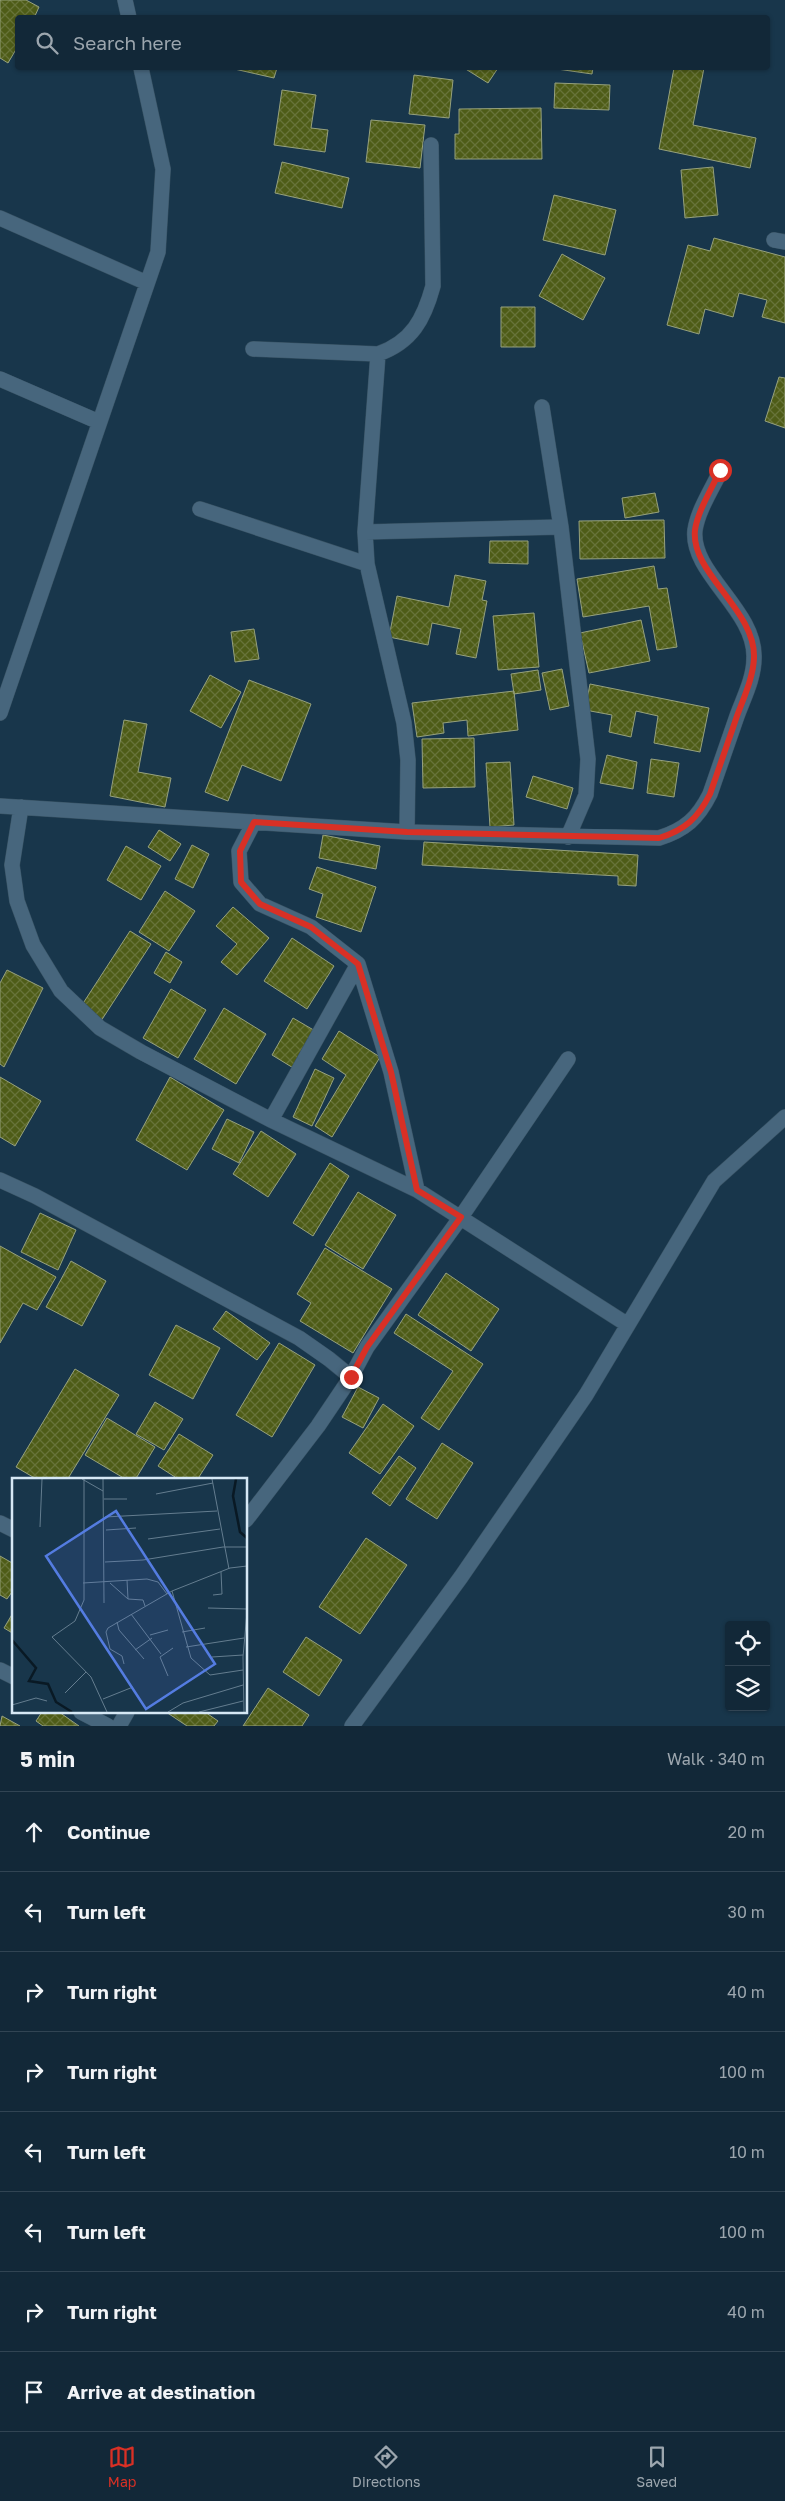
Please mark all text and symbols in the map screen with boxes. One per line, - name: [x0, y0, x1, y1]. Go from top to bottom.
- search box: [15, 15, 770, 70]
- icon: search: [33, 29, 61, 57]
- text: Search here: [73, 31, 182, 54]
- route start: [709, 459, 732, 482]
- route end: [340, 1366, 363, 1389]
- inset map: [12, 1478, 248, 1714]
- map controls: [725, 1621, 770, 1711]
- button: locate: [725, 1621, 770, 1666]
- button: layers: [725, 1666, 770, 1711]
- text: 5 min: [20, 1746, 75, 1772]
- text: Walk · 340 m: [667, 1749, 765, 1769]
- icon: ahead: [20, 1818, 48, 1846]
- text: Continue: [67, 1820, 150, 1843]
- text: 20 m: [728, 1822, 765, 1842]
- icon: left: [20, 1898, 48, 1926]
- text: Turn left: [67, 1900, 146, 1923]
- text: 30 m: [728, 1902, 765, 1922]
- icon: right: [20, 1978, 48, 2006]
- text: Turn right: [67, 1980, 157, 2003]
- text: 40 m: [727, 1982, 765, 2002]
- icon: right: [20, 2058, 48, 2086]
- text: Turn right: [67, 2060, 157, 2083]
- text: 100 m: [719, 2062, 765, 2082]
- icon: left: [20, 2138, 48, 2166]
- text: Turn left: [67, 2140, 146, 2163]
- text: 10 m: [729, 2142, 765, 2162]
- icon: left: [20, 2218, 48, 2246]
- text: Turn left: [67, 2220, 146, 2243]
- text: 100 m: [719, 2222, 765, 2242]
- icon: right: [20, 2298, 48, 2326]
- text: Turn right: [67, 2300, 157, 2323]
- text: 40 m: [727, 2302, 765, 2322]
- icon: arrive: [20, 2378, 48, 2406]
- text: Arrive at destination: [67, 2380, 255, 2403]
- tab: Map: [108, 2443, 136, 2490]
- tab: Directions: [352, 2443, 421, 2490]
- tab: Saved: [636, 2443, 677, 2490]

